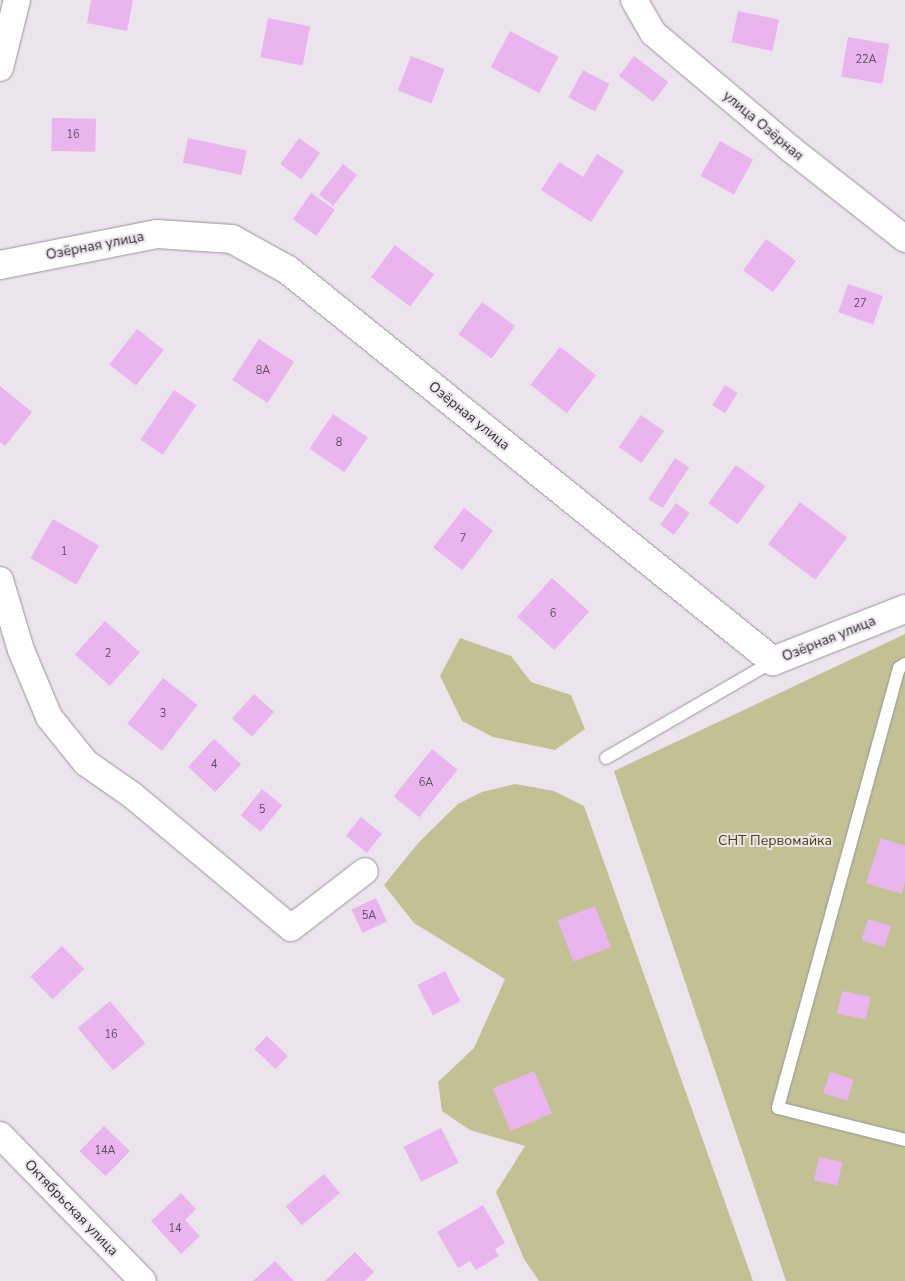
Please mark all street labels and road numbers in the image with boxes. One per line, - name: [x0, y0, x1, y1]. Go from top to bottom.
- street label: улица Озёрная: [719, 88, 807, 164]
- street label: Озёрная улица: [45, 228, 145, 264]
- street label: Озёрная улица: [425, 378, 513, 454]
- street label: Озёрная улица: [780, 613, 878, 665]
- street label: Октябрьская улица: [21, 1156, 121, 1260]

